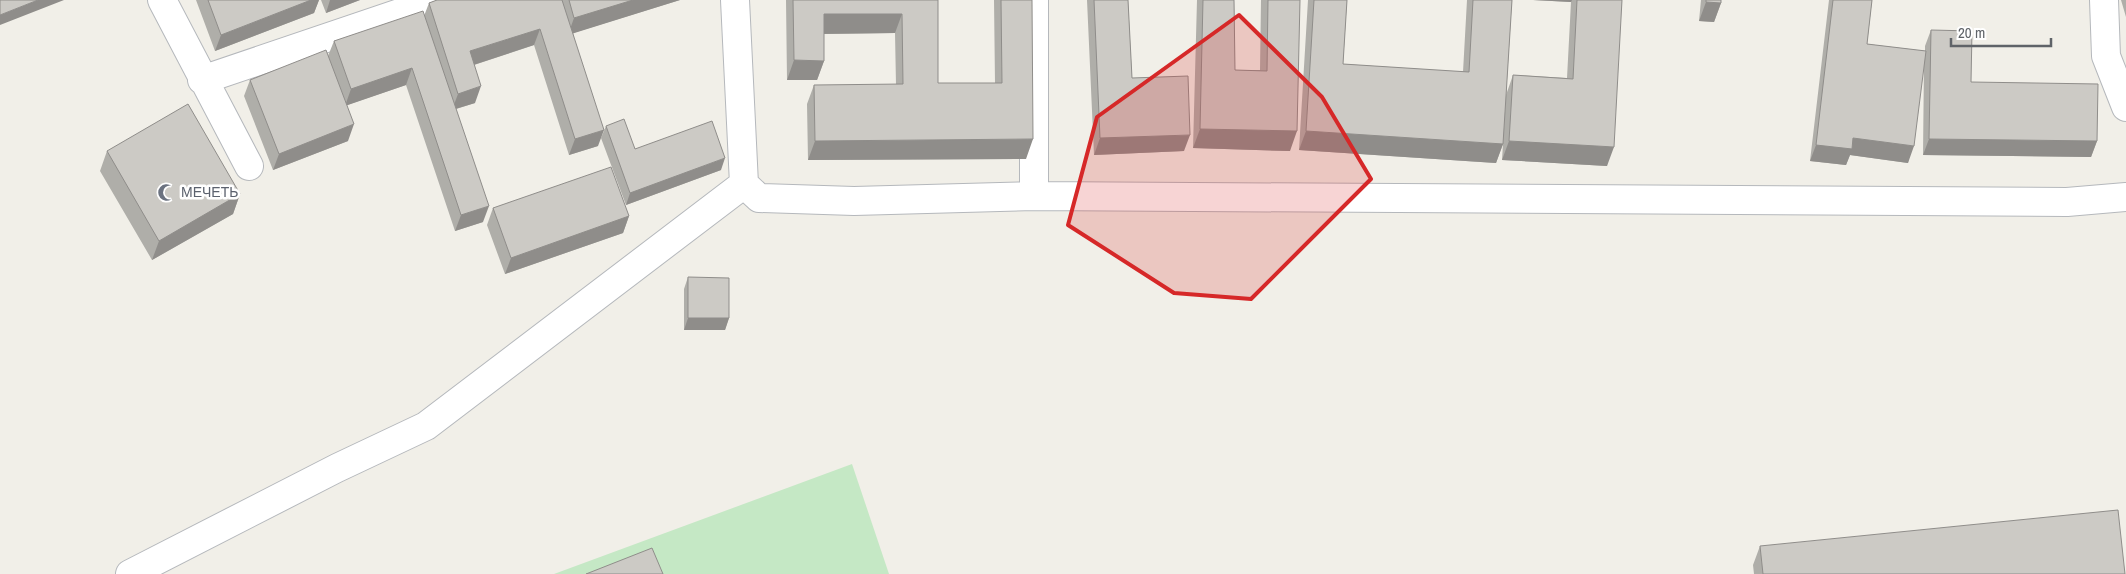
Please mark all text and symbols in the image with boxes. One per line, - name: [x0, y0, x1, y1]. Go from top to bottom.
- scale bar: [1951, 15, 2051, 47]
- text: 20 m: [1958, 22, 1985, 43]
- mosque icon: МЕЧЕТЬ: [157, 182, 177, 202]
- place label: МЕЧЕТЬ: [181, 183, 238, 201]

